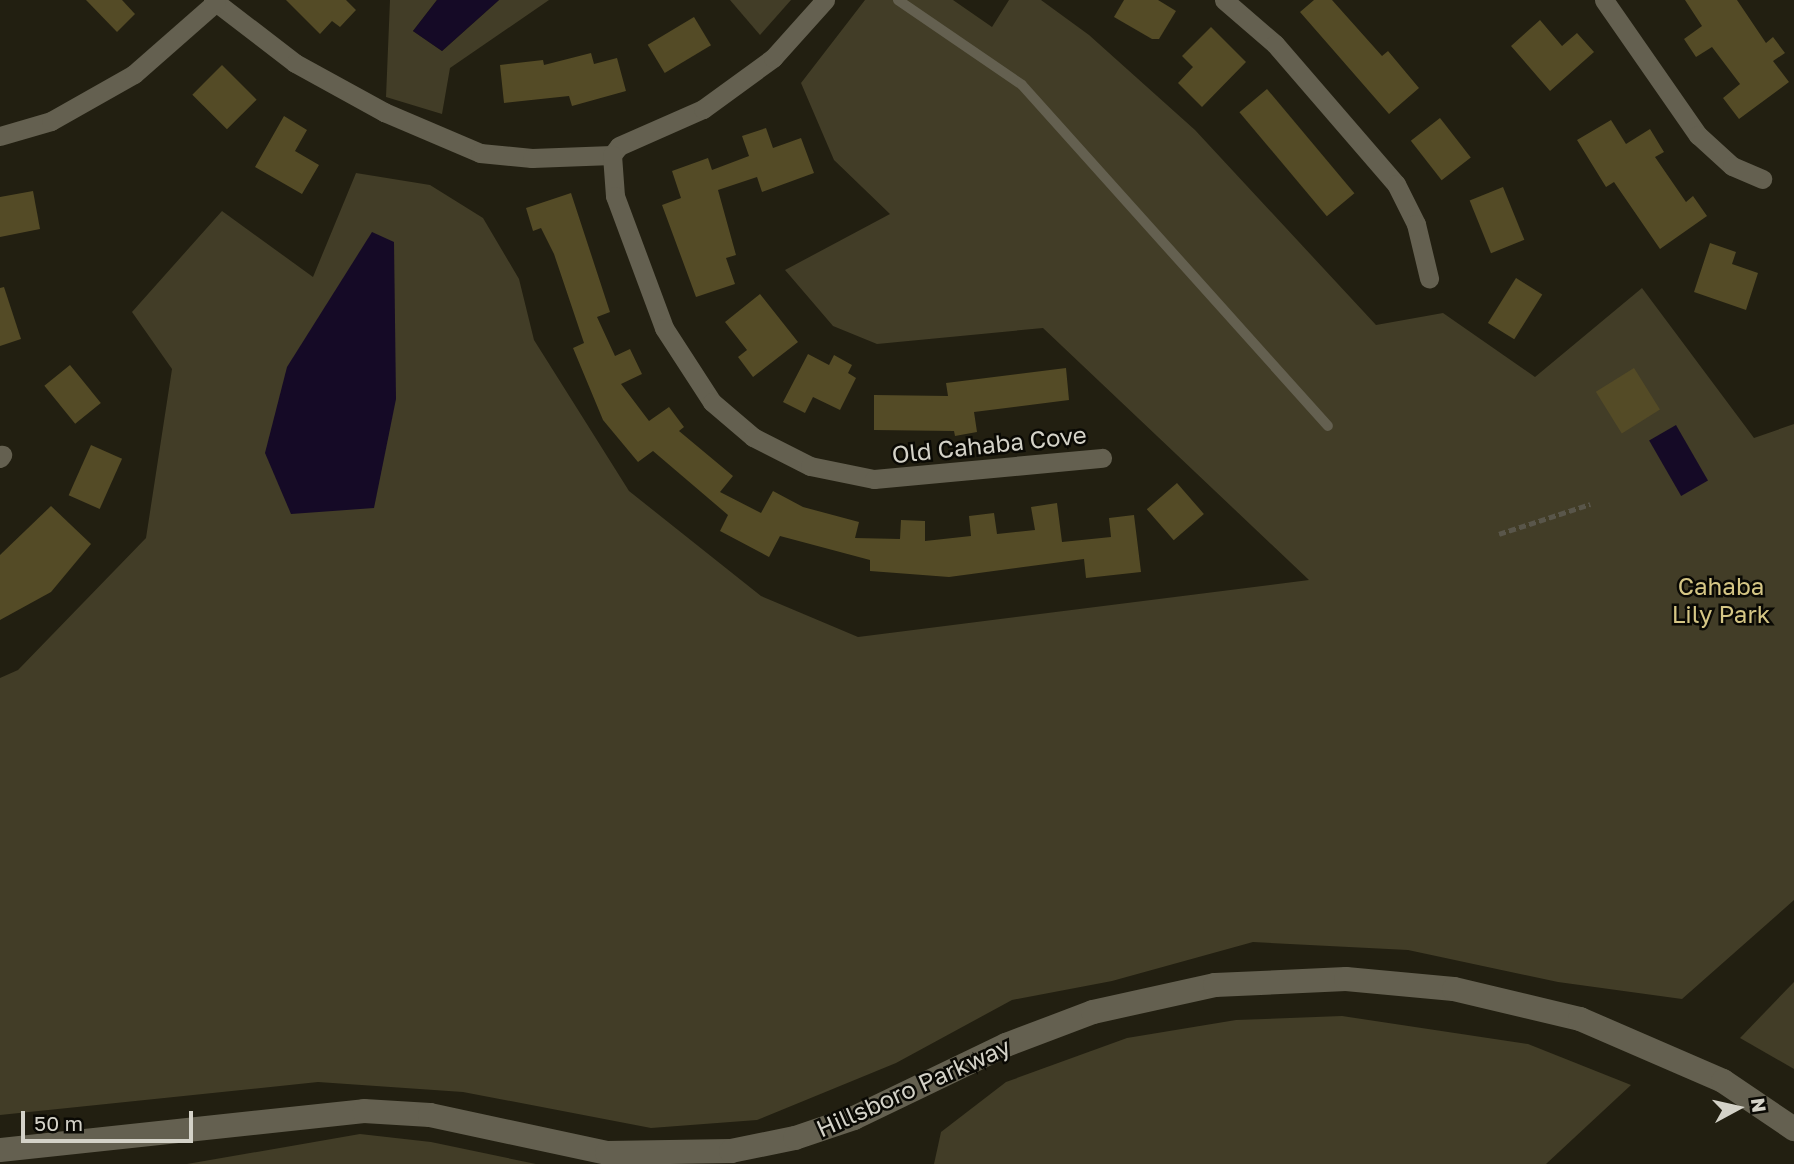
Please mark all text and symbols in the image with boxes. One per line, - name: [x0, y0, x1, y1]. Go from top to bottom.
- street label: Old Cahaba Cove: [890, 419, 1088, 469]
- park label: Cahaba Lily Park: [1672, 572, 1770, 628]
- street label: Hillsboro Parkway: [812, 1031, 1014, 1143]
- north arrow: [1703, 1073, 1773, 1143]
- text: N: [1747, 1096, 1772, 1114]
- scale bar: [24, 1098, 196, 1142]
- text: 50 m: [34, 1110, 83, 1136]

